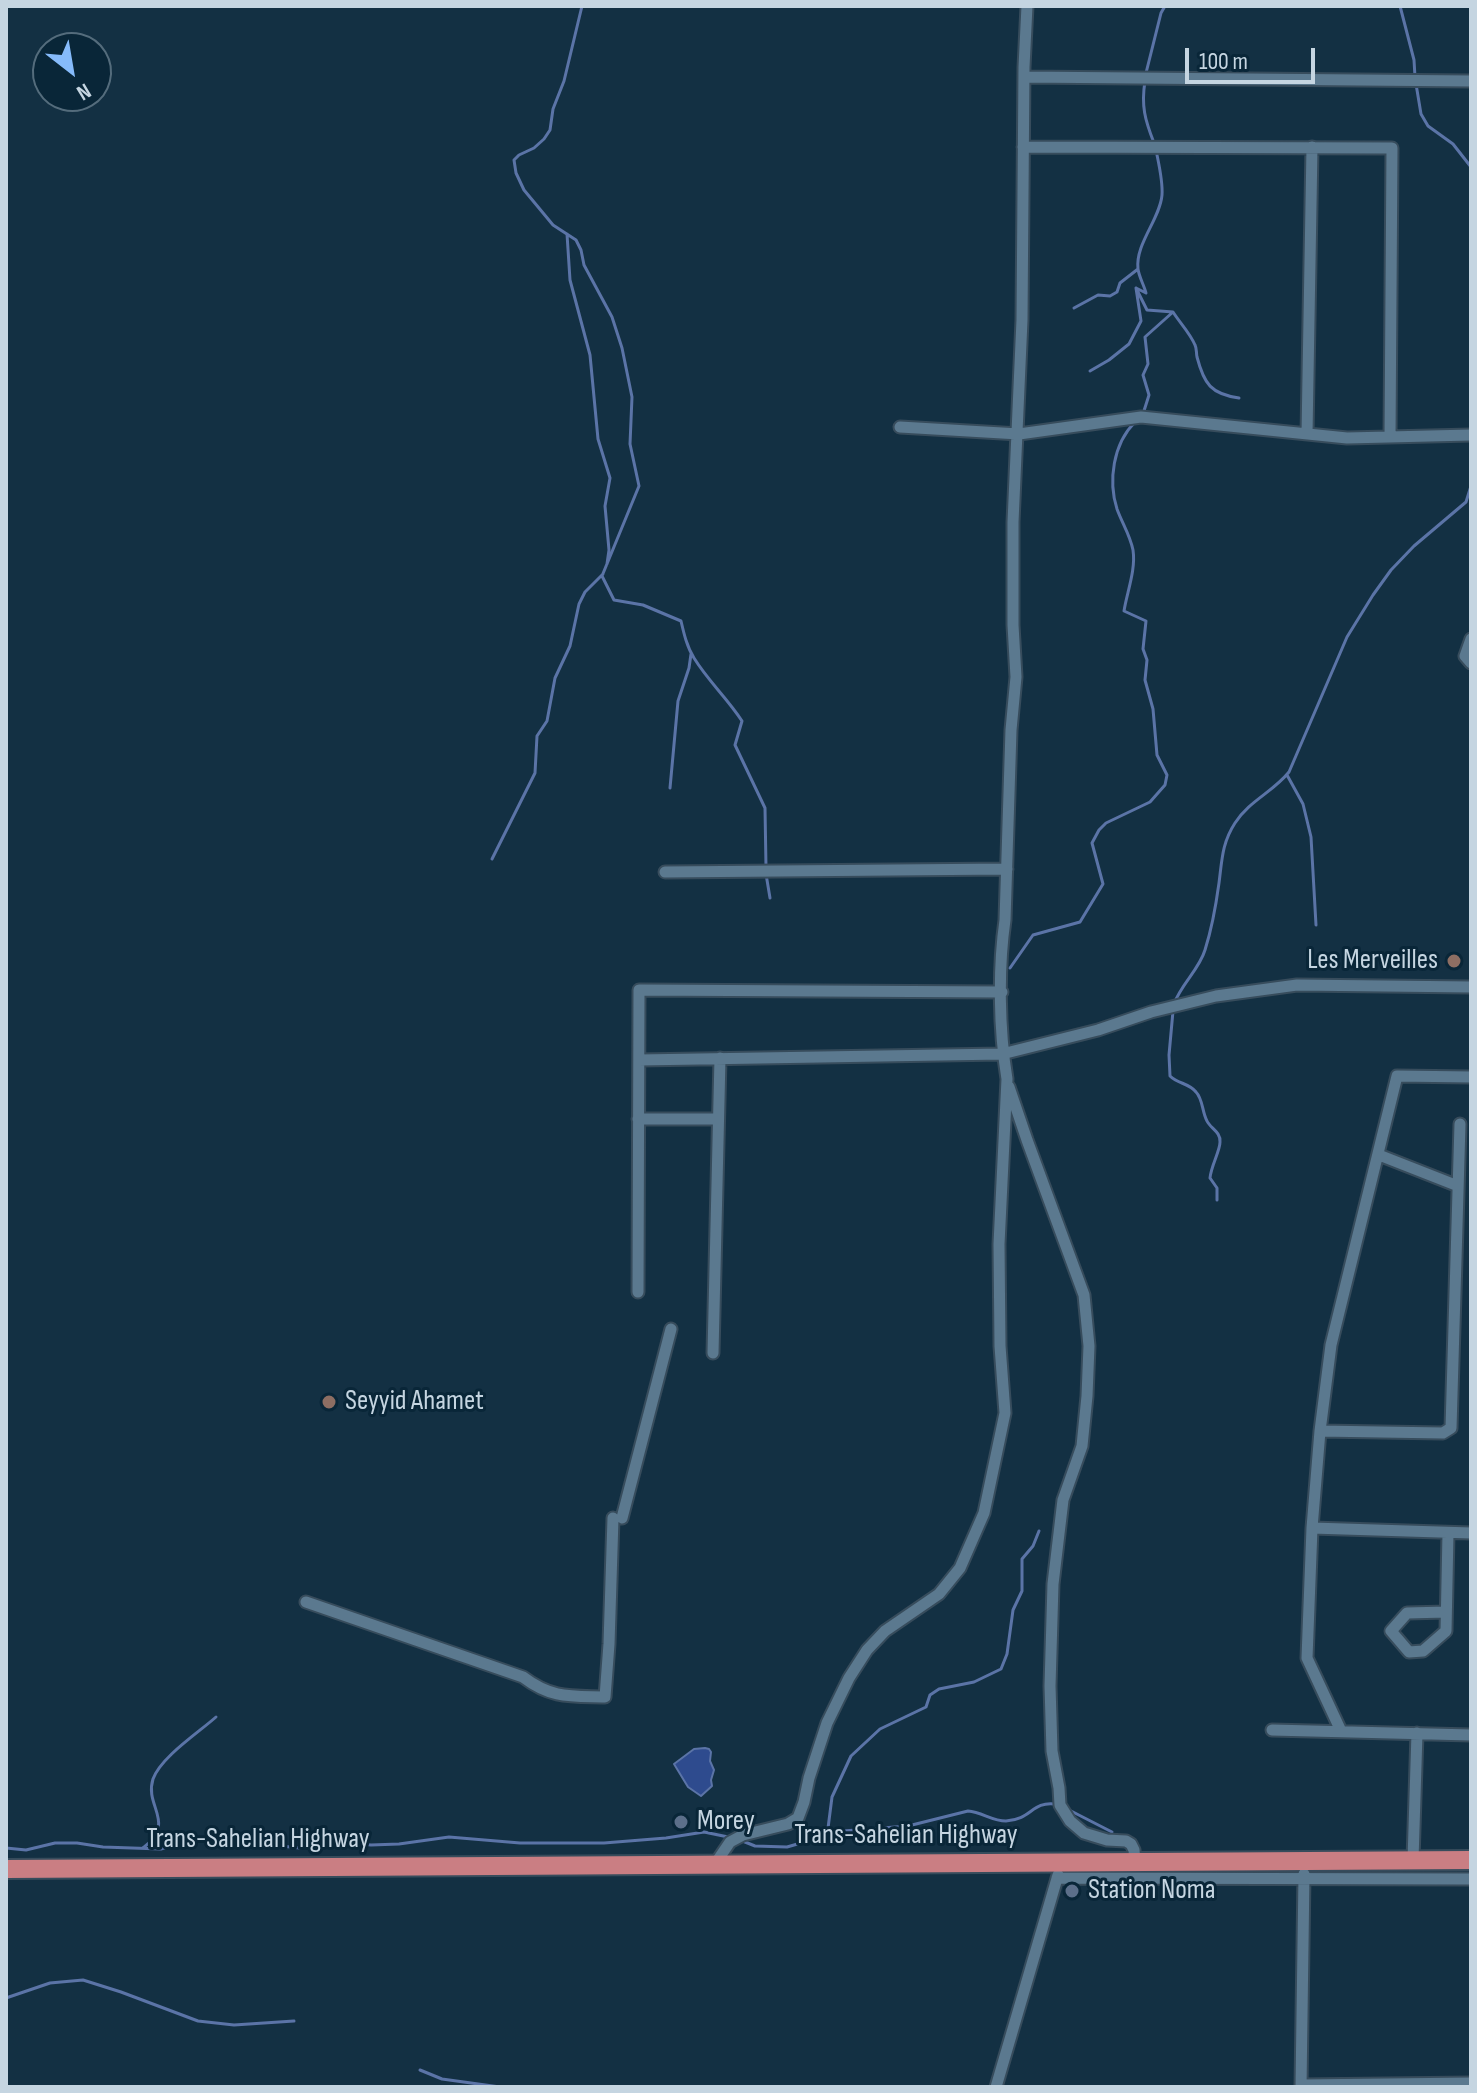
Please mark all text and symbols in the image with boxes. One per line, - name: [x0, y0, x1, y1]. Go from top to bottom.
- north arrow: [32, 32, 112, 112]
- scale bar: [1189, 32, 1319, 82]
- text: 100 m: [1199, 47, 1248, 76]
- text: N: [72, 77, 96, 106]
- place label: Les Merveilles: [1307, 944, 1438, 978]
- marker: Les Merveilles: [1445, 952, 1463, 970]
- place label: Seyyid Ahamet: [345, 1385, 484, 1419]
- marker: Seyyid Ahamet: [320, 1393, 338, 1411]
- place label: Morey: [697, 1805, 755, 1839]
- marker: Morey: [672, 1813, 690, 1831]
- street label: Trans-Sahelian Highway: [794, 1819, 1018, 1853]
- street label: Trans-Sahelian Highway: [146, 1823, 370, 1857]
- place label: Station Noma: [1088, 1874, 1216, 1908]
- marker: Station Noma: [1063, 1882, 1081, 1900]

